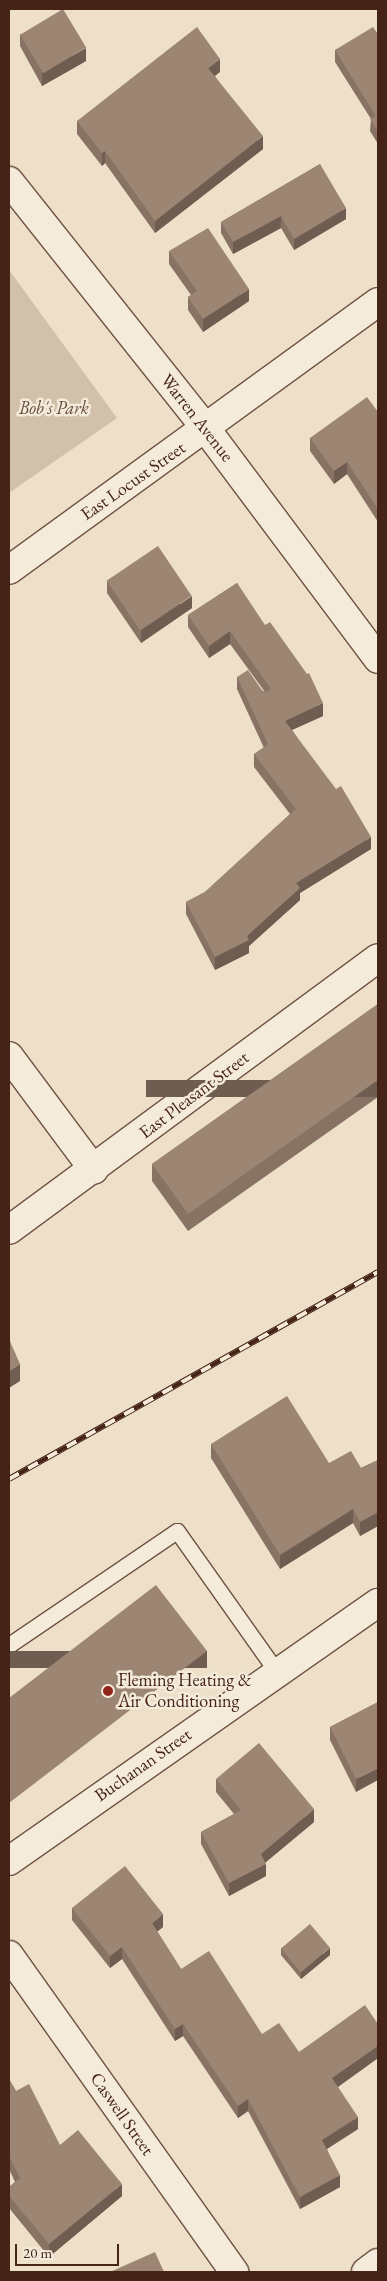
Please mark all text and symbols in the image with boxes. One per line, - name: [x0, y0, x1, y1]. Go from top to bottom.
- street label: Warren Avenue: [156, 370, 238, 466]
- park label: Bob's Park: [19, 397, 89, 419]
- street label: East Locust Street: [77, 437, 189, 525]
- street label: East Pleasant Street: [135, 1047, 253, 1143]
- place label: Fleming Heating & Air Conditioning: [118, 1670, 251, 1712]
- marker: Fleming Heating & Air Conditioning: [102, 1685, 114, 1697]
- street label: Buchanan Street: [90, 1724, 196, 1806]
- street label: Caswell Street: [85, 2068, 159, 2160]
- scale bar: [18, 2234, 121, 2266]
- text: 20 m: [23, 2243, 52, 2262]

